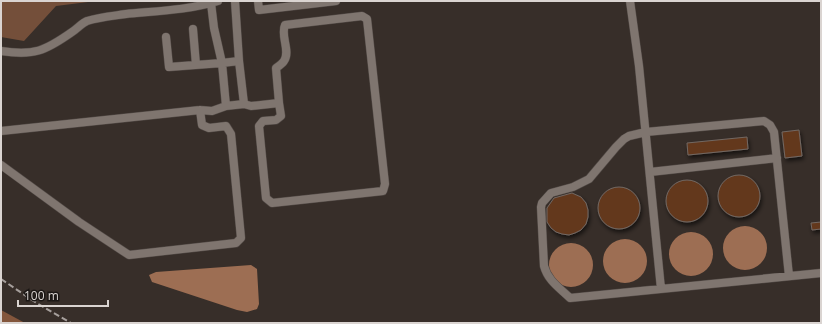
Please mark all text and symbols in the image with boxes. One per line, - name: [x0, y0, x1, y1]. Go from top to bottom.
- scale bar: [18, 282, 108, 308]
- text: 100 m: [24, 287, 59, 304]

